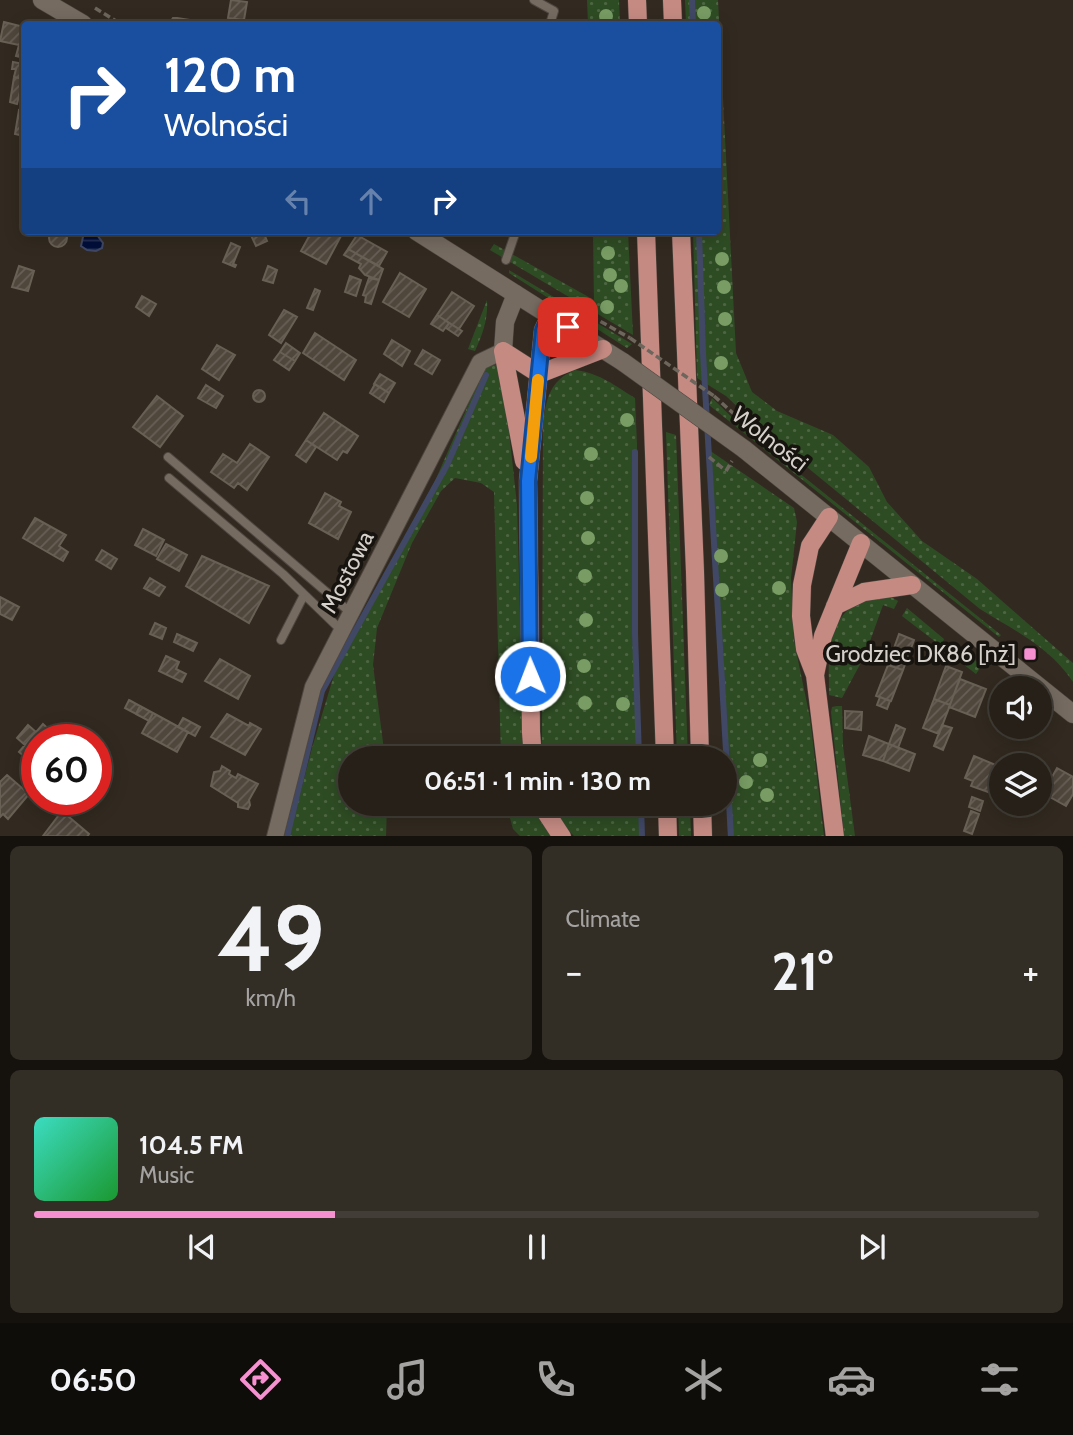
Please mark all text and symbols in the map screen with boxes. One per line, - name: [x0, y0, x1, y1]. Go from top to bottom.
- text: 120 m: [164, 45, 296, 104]
- icon: right: [49, 49, 140, 140]
- text: Wolności: [164, 105, 288, 144]
- icon: left: [279, 182, 317, 220]
- icon: ahead: [352, 182, 390, 220]
- icon: right: [425, 182, 463, 220]
- pin: [538, 297, 598, 357]
- icon: arrive: [549, 308, 587, 346]
- street label: Wolności: [726, 400, 814, 478]
- street label: Mostowa: [314, 526, 380, 618]
- position arrow: [493, 639, 567, 713]
- place label: Grodziec DK86 [nż]: [826, 640, 1016, 668]
- marker: Grodziec DK86 [nż]: [1022, 646, 1038, 662]
- map controls: [989, 676, 1052, 816]
- button: sound: [989, 676, 1052, 739]
- speed limit sign: 60: [21, 724, 112, 815]
- button: layers: [989, 753, 1052, 816]
- text: 06:51 · 1 min · 130 m: [424, 765, 651, 797]
- text: 49: [217, 883, 325, 994]
- text: Climate: [566, 905, 640, 933]
- text: 21°: [771, 940, 833, 1003]
- text: −: [566, 948, 582, 995]
- text: +: [1022, 948, 1039, 995]
- text: km/h: [246, 984, 296, 1012]
- text: 104.5 FM: [139, 1129, 244, 1161]
- text: Music: [139, 1161, 194, 1189]
- icon: previous: [183, 1228, 221, 1266]
- icon: pause: [518, 1228, 556, 1266]
- icon: next: [853, 1228, 891, 1266]
- icon: directions: [236, 1355, 285, 1404]
- icon: music: [383, 1355, 432, 1404]
- icon: phone: [531, 1355, 580, 1404]
- icon: climate: [679, 1355, 728, 1404]
- icon: car: [827, 1355, 876, 1404]
- icon: filters: [975, 1355, 1024, 1404]
- text: 06:50: [49, 1360, 137, 1399]

